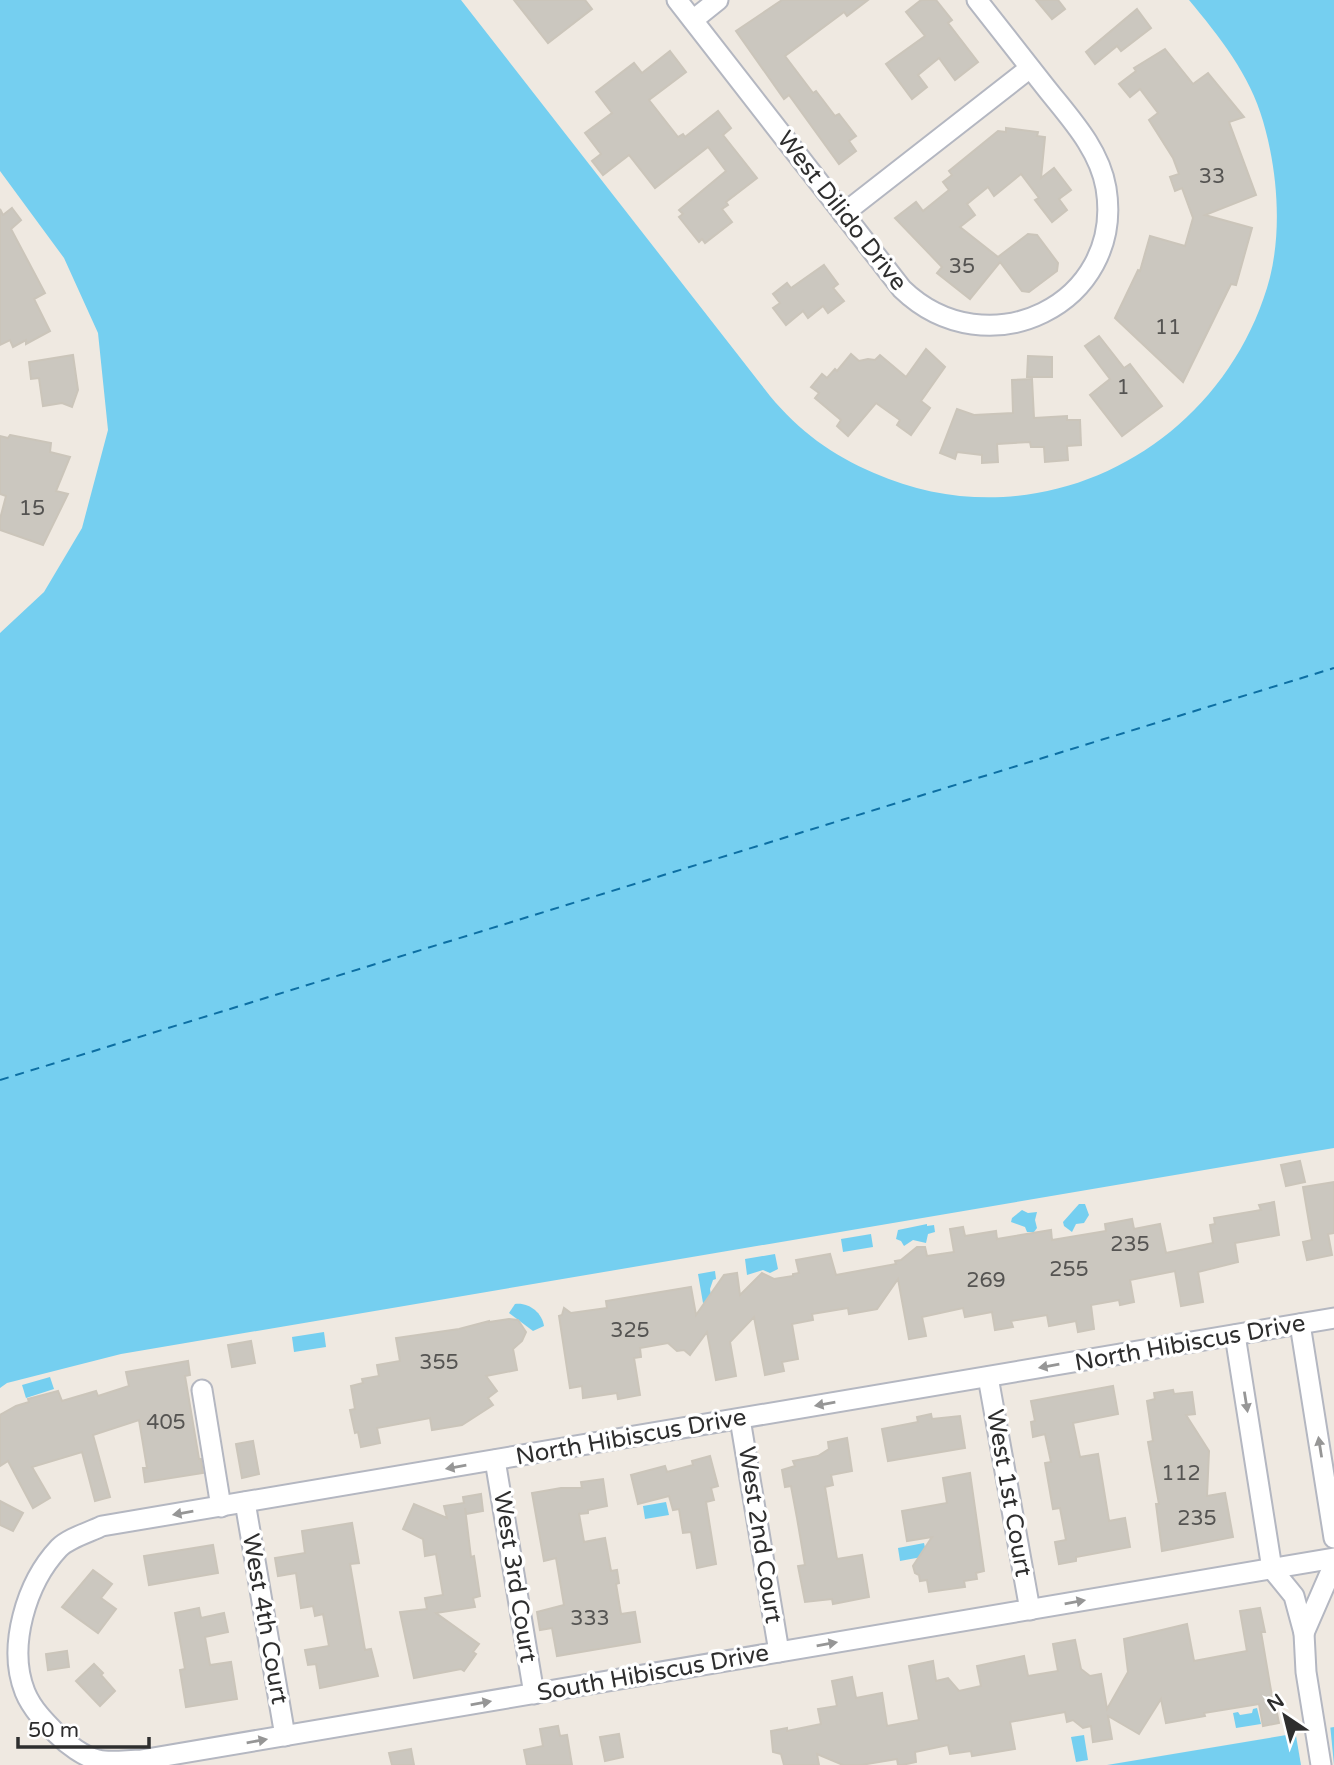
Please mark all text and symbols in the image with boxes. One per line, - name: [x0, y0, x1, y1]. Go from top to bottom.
- street label: West Dilido Drive: [771, 125, 913, 297]
- house number: 33: [1199, 164, 1225, 189]
- house number: 35: [949, 254, 975, 279]
- house number: 11: [1155, 315, 1181, 340]
- house number: 1: [1116, 375, 1130, 400]
- house number: 15: [19, 496, 45, 521]
- house number: 235: [1110, 1232, 1150, 1257]
- house number: 255: [1049, 1257, 1089, 1282]
- house number: 269: [966, 1268, 1006, 1293]
- street label: North Hibiscus Drive: [1072, 1308, 1308, 1378]
- house number: 325: [610, 1318, 650, 1343]
- house number: 355: [419, 1350, 459, 1375]
- one-way arrow: [1038, 1361, 1060, 1372]
- one-way arrow: [1241, 1391, 1252, 1413]
- one-way arrow: [814, 1399, 836, 1410]
- street label: North Hibiscus Drive: [513, 1402, 749, 1472]
- street label: West 1st Court: [980, 1407, 1038, 1579]
- house number: 405: [146, 1410, 186, 1435]
- one-way arrow: [1314, 1436, 1325, 1458]
- street label: West 2nd Court: [732, 1445, 788, 1625]
- house number: 112: [1161, 1461, 1201, 1486]
- one-way arrow: [445, 1462, 467, 1473]
- street label: West 3rd Court: [487, 1489, 543, 1665]
- house number: 235: [1177, 1506, 1217, 1531]
- one-way arrow: [172, 1508, 194, 1519]
- street label: West 4th Court: [236, 1532, 294, 1706]
- one-way arrow: [1064, 1596, 1086, 1607]
- house number: 333: [570, 1606, 610, 1631]
- street label: South Hibiscus Drive: [535, 1638, 771, 1708]
- one-way arrow: [816, 1638, 838, 1649]
- north arrow: [1250, 1681, 1320, 1751]
- text: N: [1263, 1690, 1288, 1716]
- one-way arrow: [471, 1697, 493, 1708]
- scale bar: [18, 1706, 149, 1750]
- text: 50 m: [28, 1718, 79, 1743]
- one-way arrow: [246, 1735, 268, 1746]

